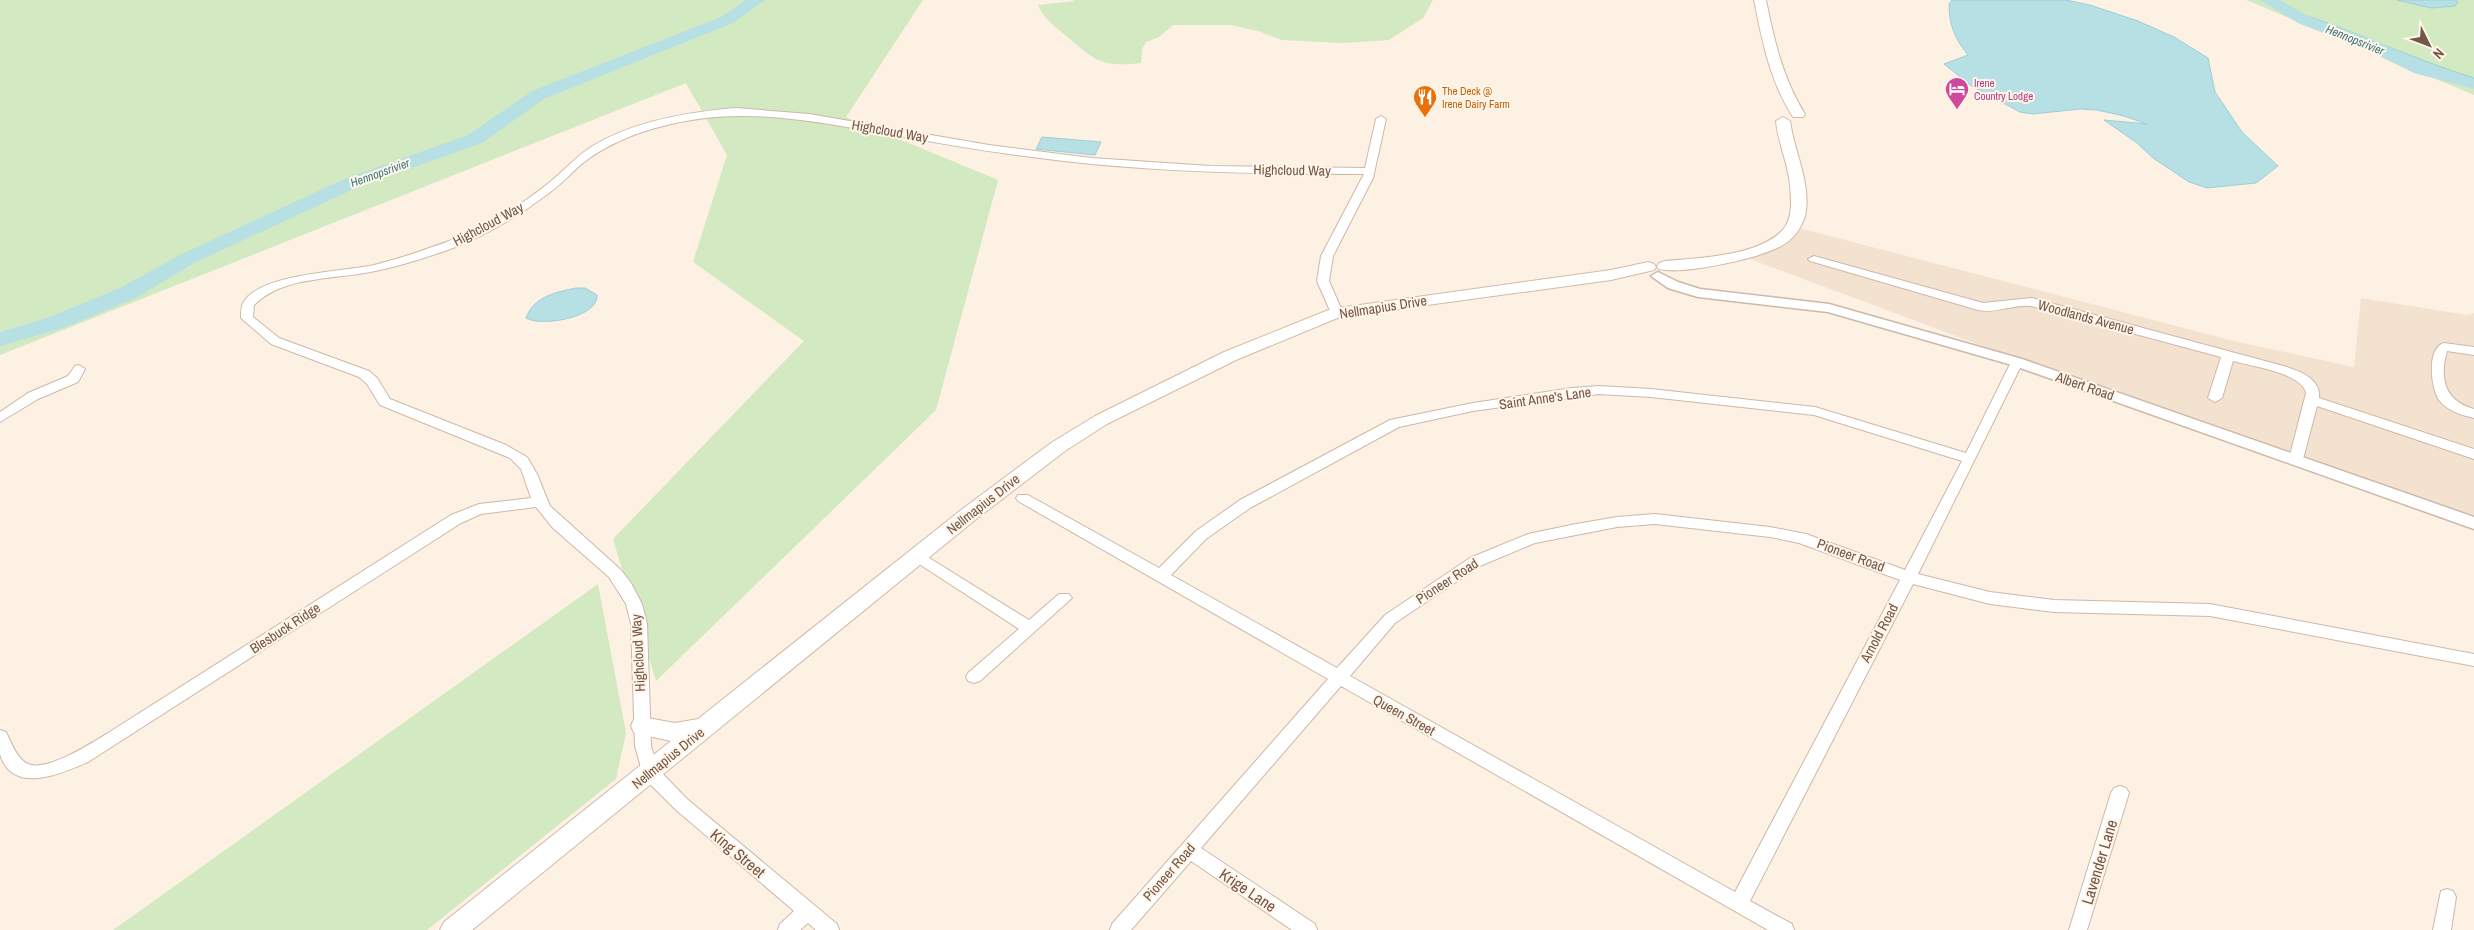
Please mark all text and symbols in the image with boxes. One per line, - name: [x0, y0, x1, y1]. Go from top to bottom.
- north arrow: [2404, 20, 2454, 70]
- water label: Hennopsrivier: [2323, 21, 2387, 59]
- text: N: [2429, 45, 2448, 63]
- hotel icon: Irene Country Lodge: [1944, 76, 1970, 110]
- place label: Irene Country Lodge: [1974, 76, 2033, 103]
- restaurant icon: The Deck @ Irene Dairy Farm: [1412, 84, 1438, 118]
- place label: The Deck @ Irene Dairy Farm: [1442, 84, 1510, 111]
- street label: Highcloud Way: [850, 115, 930, 147]
- water label: Hennopsrivier: [348, 155, 412, 191]
- street label: Highcloud Way: [1253, 160, 1331, 180]
- street label: Highcloud Way: [450, 198, 527, 250]
- street label: Nellmapius Drive: [1338, 291, 1428, 323]
- street label: Woodlands Avenue: [2036, 296, 2136, 338]
- street label: Albert Road: [2052, 367, 2117, 404]
- street label: Saint Anne's Lane: [1498, 383, 1592, 413]
- street label: Nellmapius Drive: [943, 470, 1023, 538]
- street label: Pioneer Road: [1815, 534, 1887, 576]
- street label: Pioneer Road: [1412, 554, 1482, 608]
- street label: Blesbuck Ridge: [246, 599, 324, 657]
- street label: Arnold Road: [1856, 601, 1902, 666]
- street label: Highcloud Way: [627, 614, 649, 692]
- street label: Queen Street: [1370, 691, 1438, 739]
- street label: Nellmapius Drive: [628, 723, 708, 793]
- street label: Lavender Lane: [2076, 817, 2122, 907]
- street label: King Street: [706, 823, 770, 883]
- street label: Pioneer Road: [1139, 839, 1199, 905]
- street label: Krige Lane: [1215, 863, 1281, 917]

